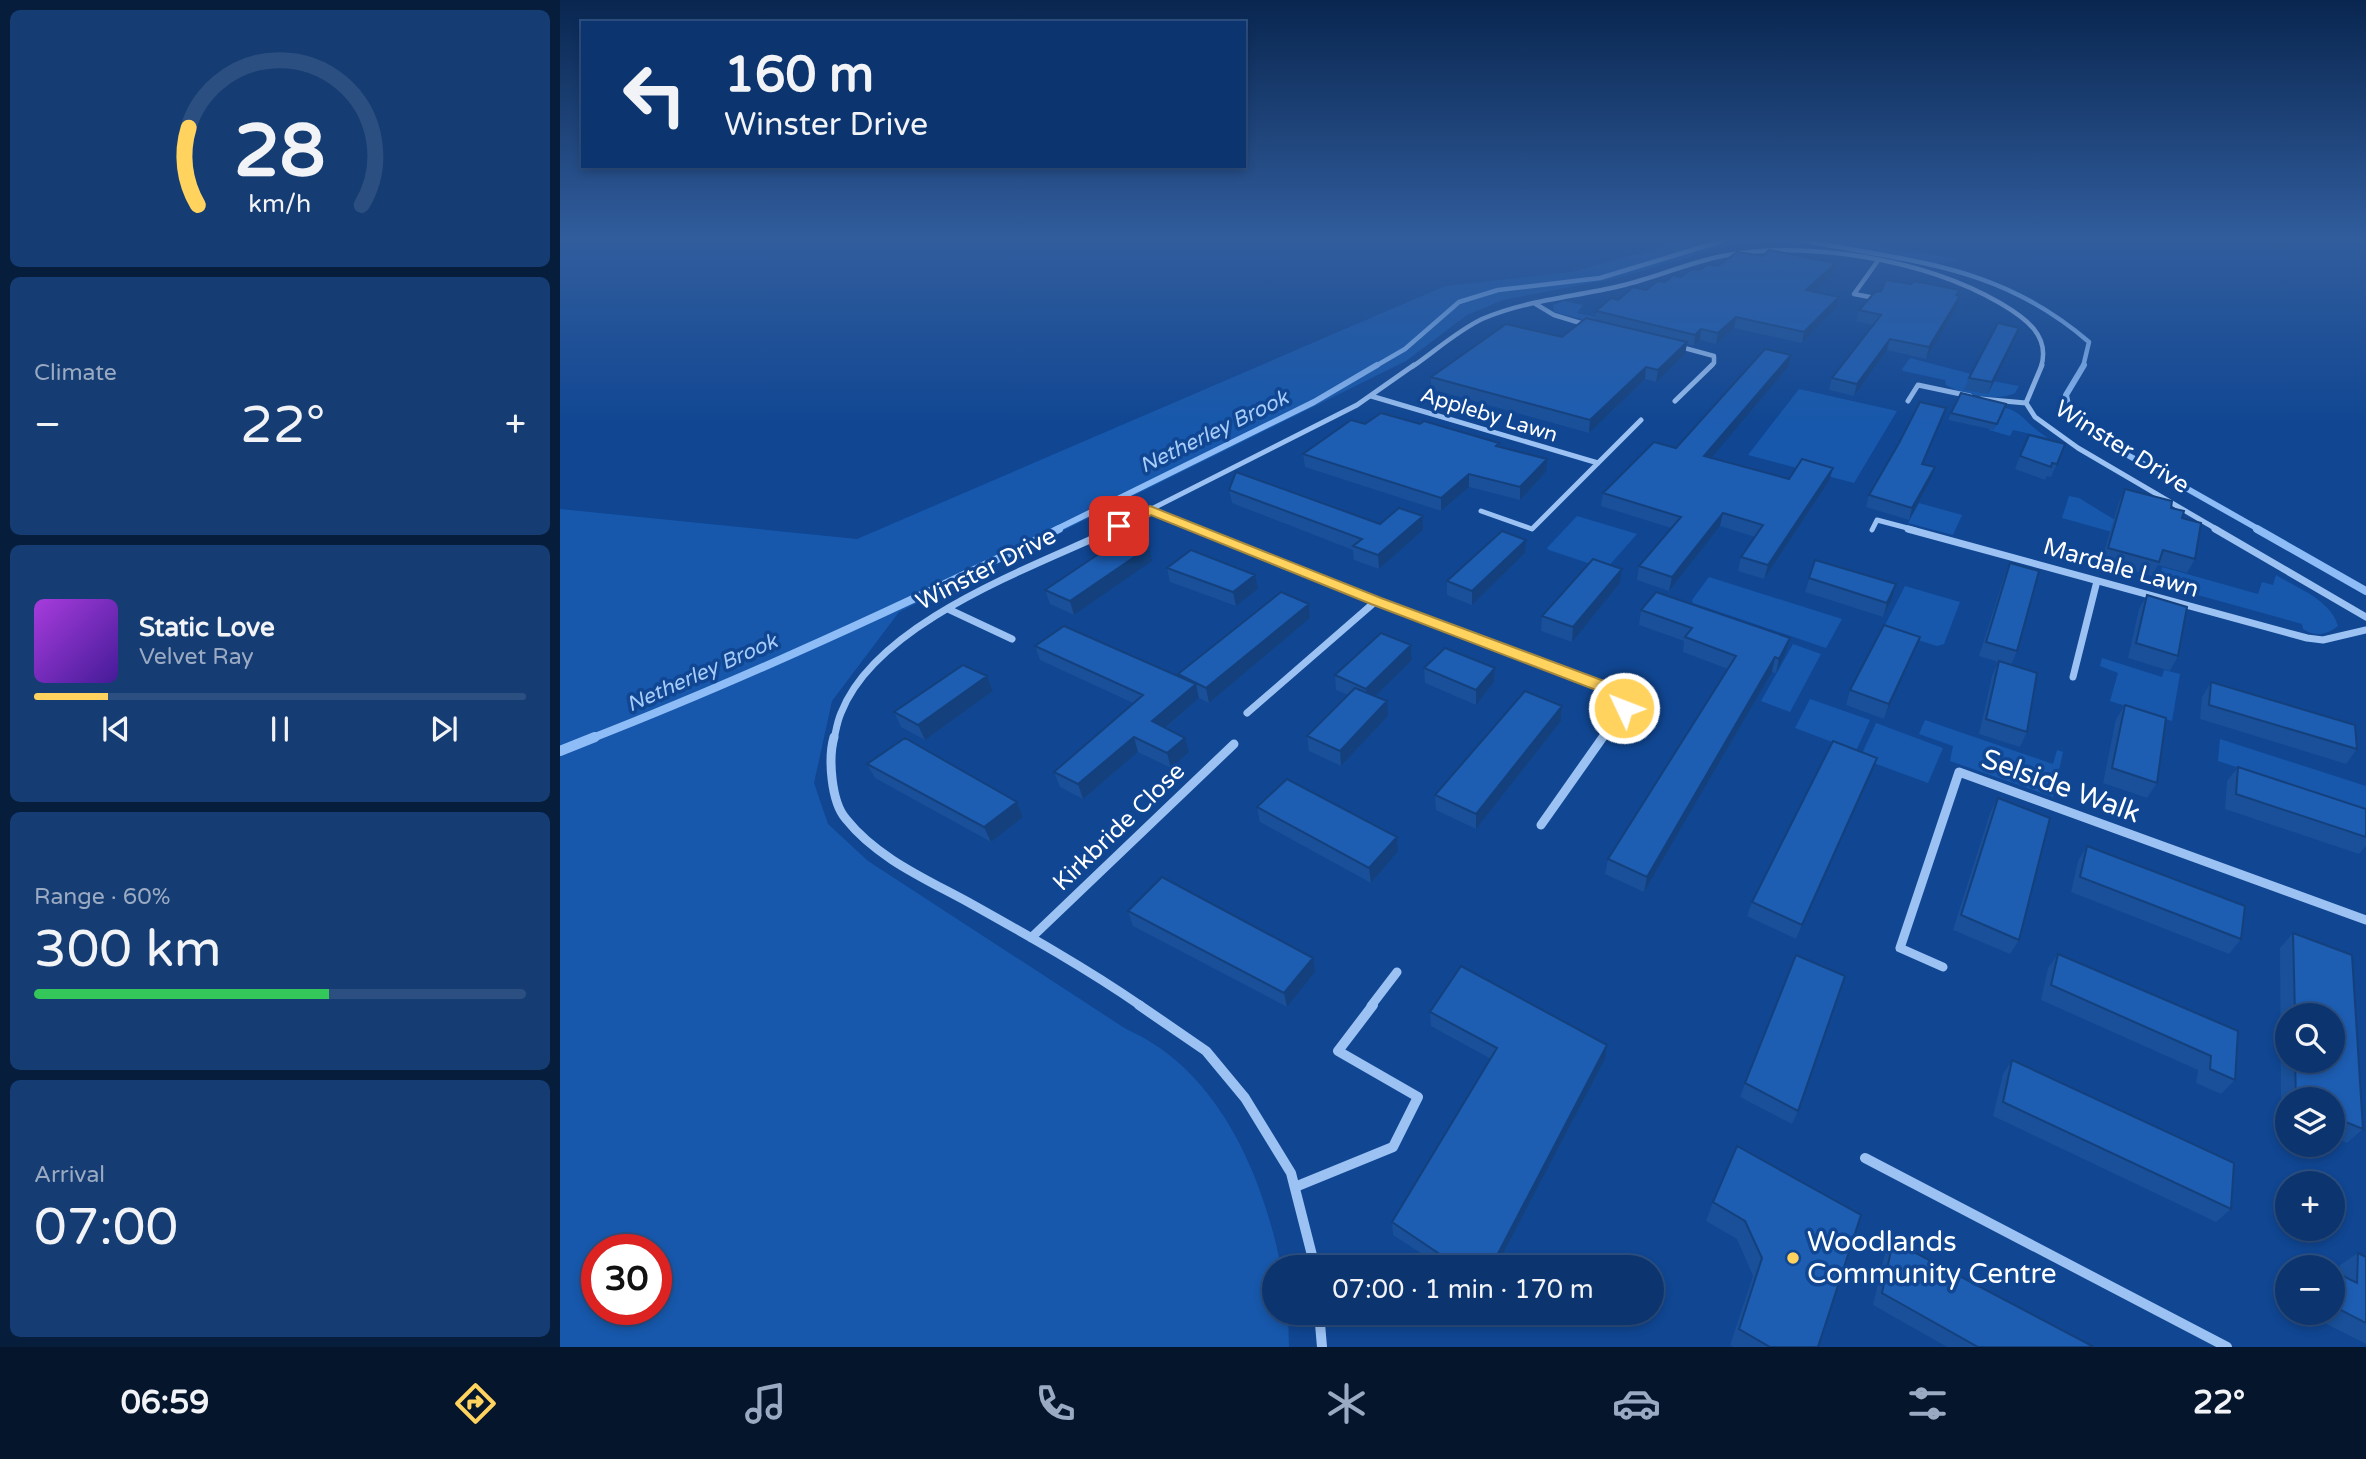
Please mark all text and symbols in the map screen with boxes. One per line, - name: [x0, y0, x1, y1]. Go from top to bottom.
- text: 160 m: [724, 46, 874, 105]
- icon: left: [609, 49, 700, 140]
- text: Winster Drive: [724, 106, 928, 144]
- text: 28: [234, 108, 326, 196]
- text: km/h: [249, 189, 311, 219]
- text: Climate: [34, 359, 117, 387]
- street label: Appleby Lawn: [1417, 382, 1561, 448]
- water label: Netherley Brook: [1136, 385, 1294, 479]
- text: 22°: [240, 394, 325, 457]
- street label: Winster Drive: [2049, 394, 2195, 500]
- text: −: [34, 402, 61, 448]
- text: +: [505, 402, 526, 448]
- pin: [1089, 496, 1149, 556]
- icon: arrive: [1100, 507, 1138, 545]
- street label: Winster Drive: [911, 521, 1061, 617]
- street label: Mardale Lawn: [2040, 532, 2202, 604]
- text: Static Love: [139, 612, 275, 643]
- water label: Netherley Brook: [623, 628, 783, 717]
- text: Velvet Ray: [139, 643, 254, 671]
- position arrow: [1587, 671, 1661, 745]
- icon: previous: [97, 710, 135, 748]
- icon: pause: [261, 710, 299, 748]
- icon: next: [425, 710, 463, 748]
- street label: Selside Walk: [1977, 742, 2145, 830]
- street label: Kirkbride Close: [1047, 757, 1191, 897]
- text: Range · 60%: [34, 883, 170, 911]
- text: 300 km: [34, 918, 222, 981]
- map controls: [2275, 1003, 2345, 1325]
- button: search: [2275, 1003, 2345, 1073]
- button: layers: [2275, 1087, 2345, 1157]
- text: Arrival: [34, 1161, 105, 1189]
- button: +: [2275, 1171, 2345, 1241]
- text: 07:00: [34, 1196, 178, 1259]
- place label: Woodlands Community Centre: [1807, 1225, 2057, 1291]
- speed limit sign: 30: [581, 1234, 672, 1325]
- marker: Woodlands Community Centre: [1785, 1250, 1801, 1266]
- button: −: [2275, 1255, 2345, 1325]
- text: 07:00 · 1 min · 170 m: [1332, 1274, 1594, 1305]
- icon: directions: [451, 1379, 500, 1428]
- icon: music: [741, 1379, 790, 1428]
- icon: phone: [1031, 1379, 1080, 1428]
- icon: climate: [1322, 1379, 1371, 1428]
- icon: car: [1612, 1379, 1661, 1428]
- icon: filters: [1903, 1379, 1952, 1428]
- text: 06:59: [121, 1384, 209, 1422]
- text: 22°: [2193, 1384, 2245, 1422]

